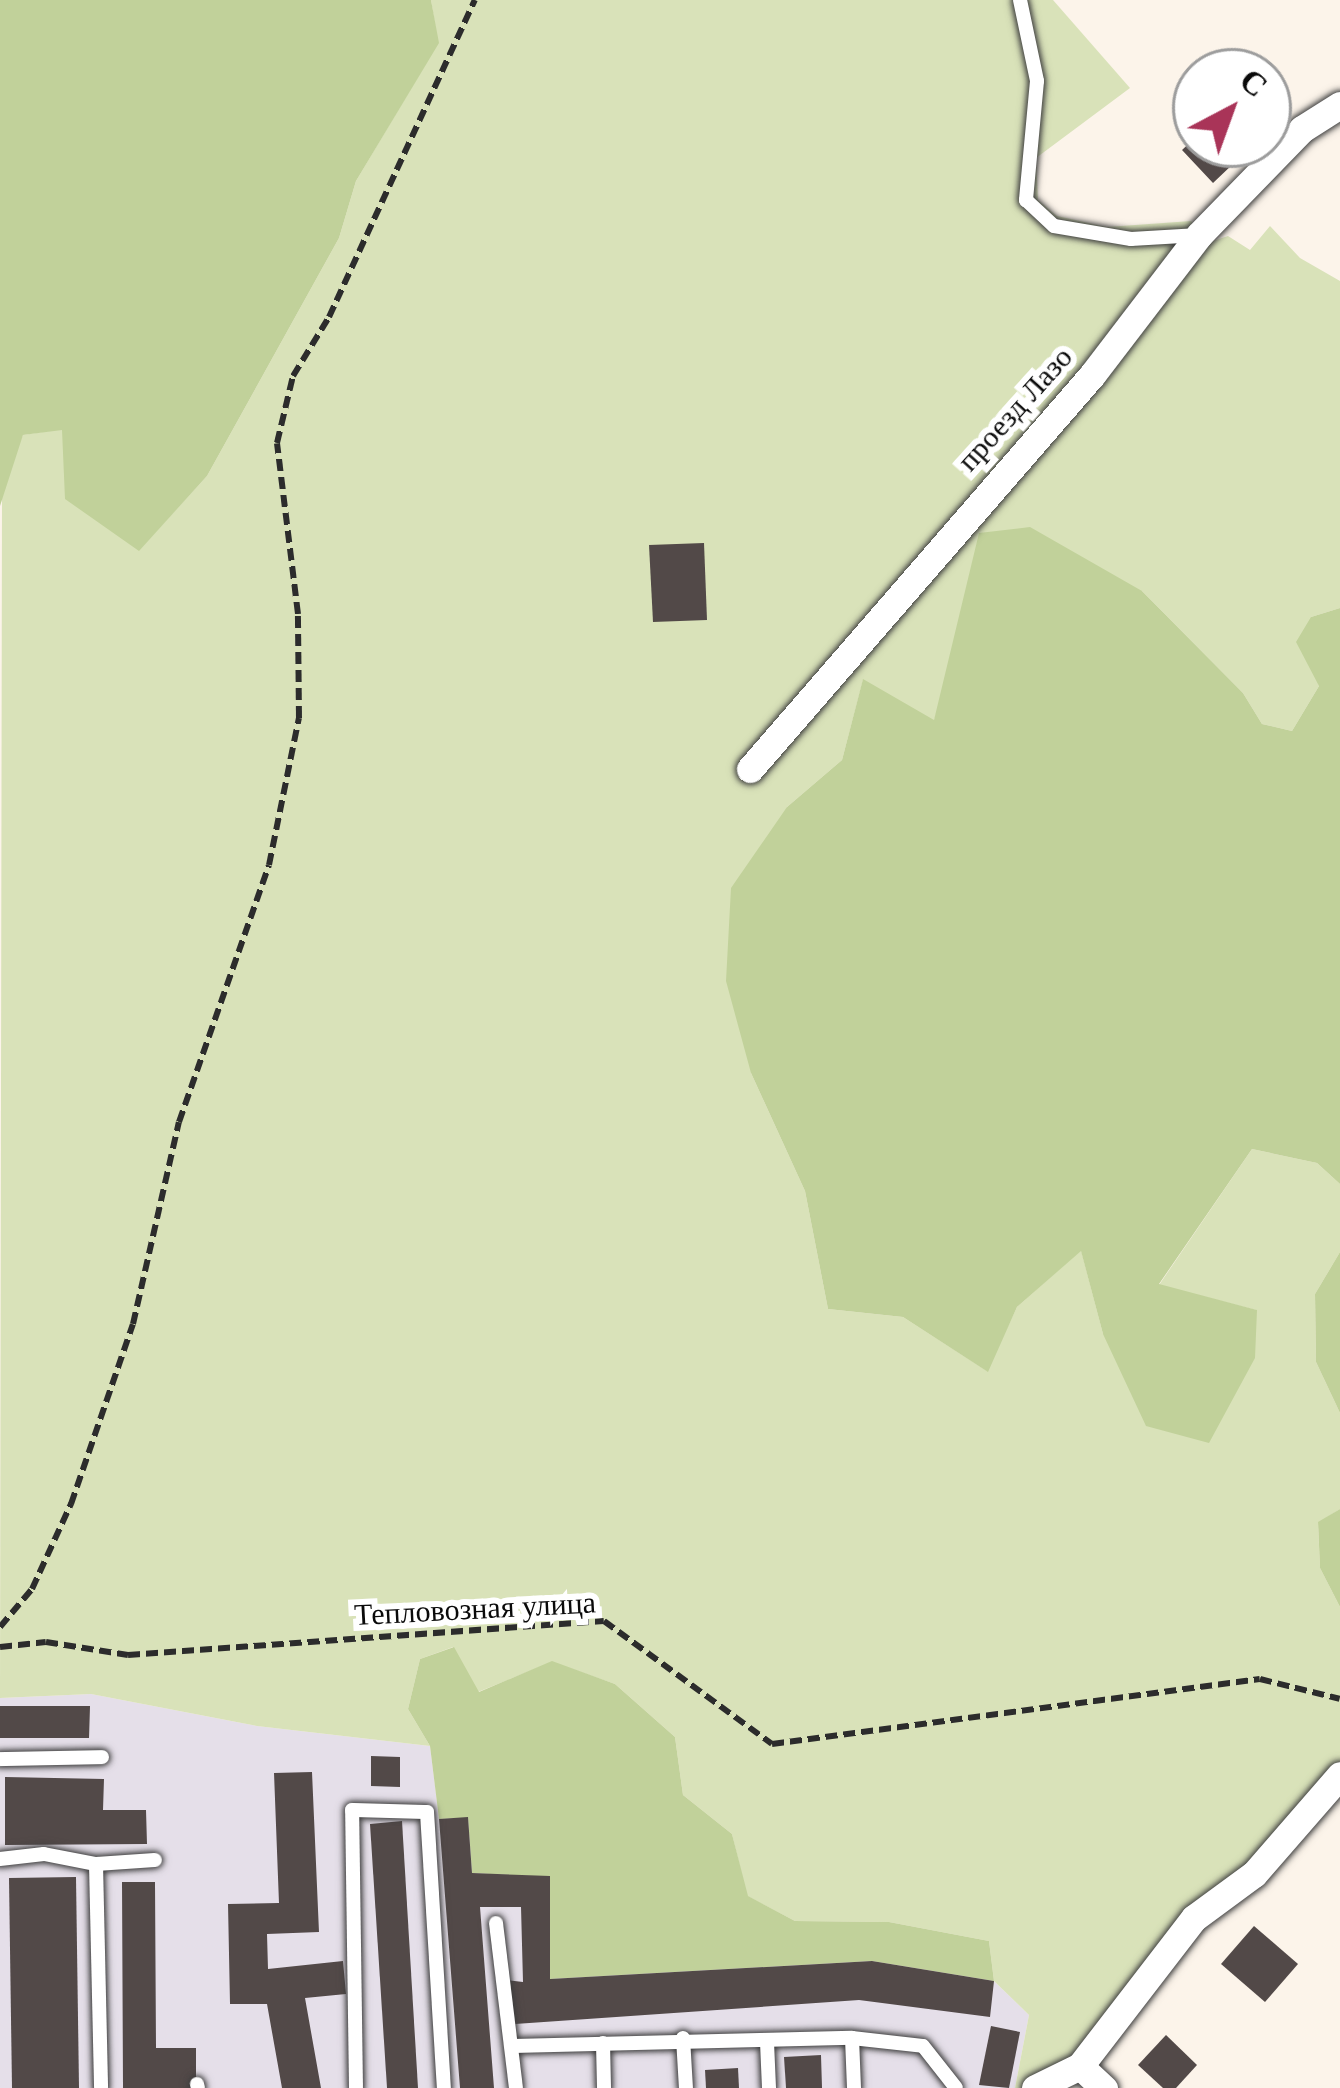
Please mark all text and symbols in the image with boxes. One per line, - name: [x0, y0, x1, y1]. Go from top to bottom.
- north arrow: [1172, 48, 1292, 168]
- text: С: [1233, 62, 1274, 105]
- street label: проезд Лазо: [950, 340, 1080, 478]
- street label: Тепловозная улица: [353, 1585, 597, 1633]

